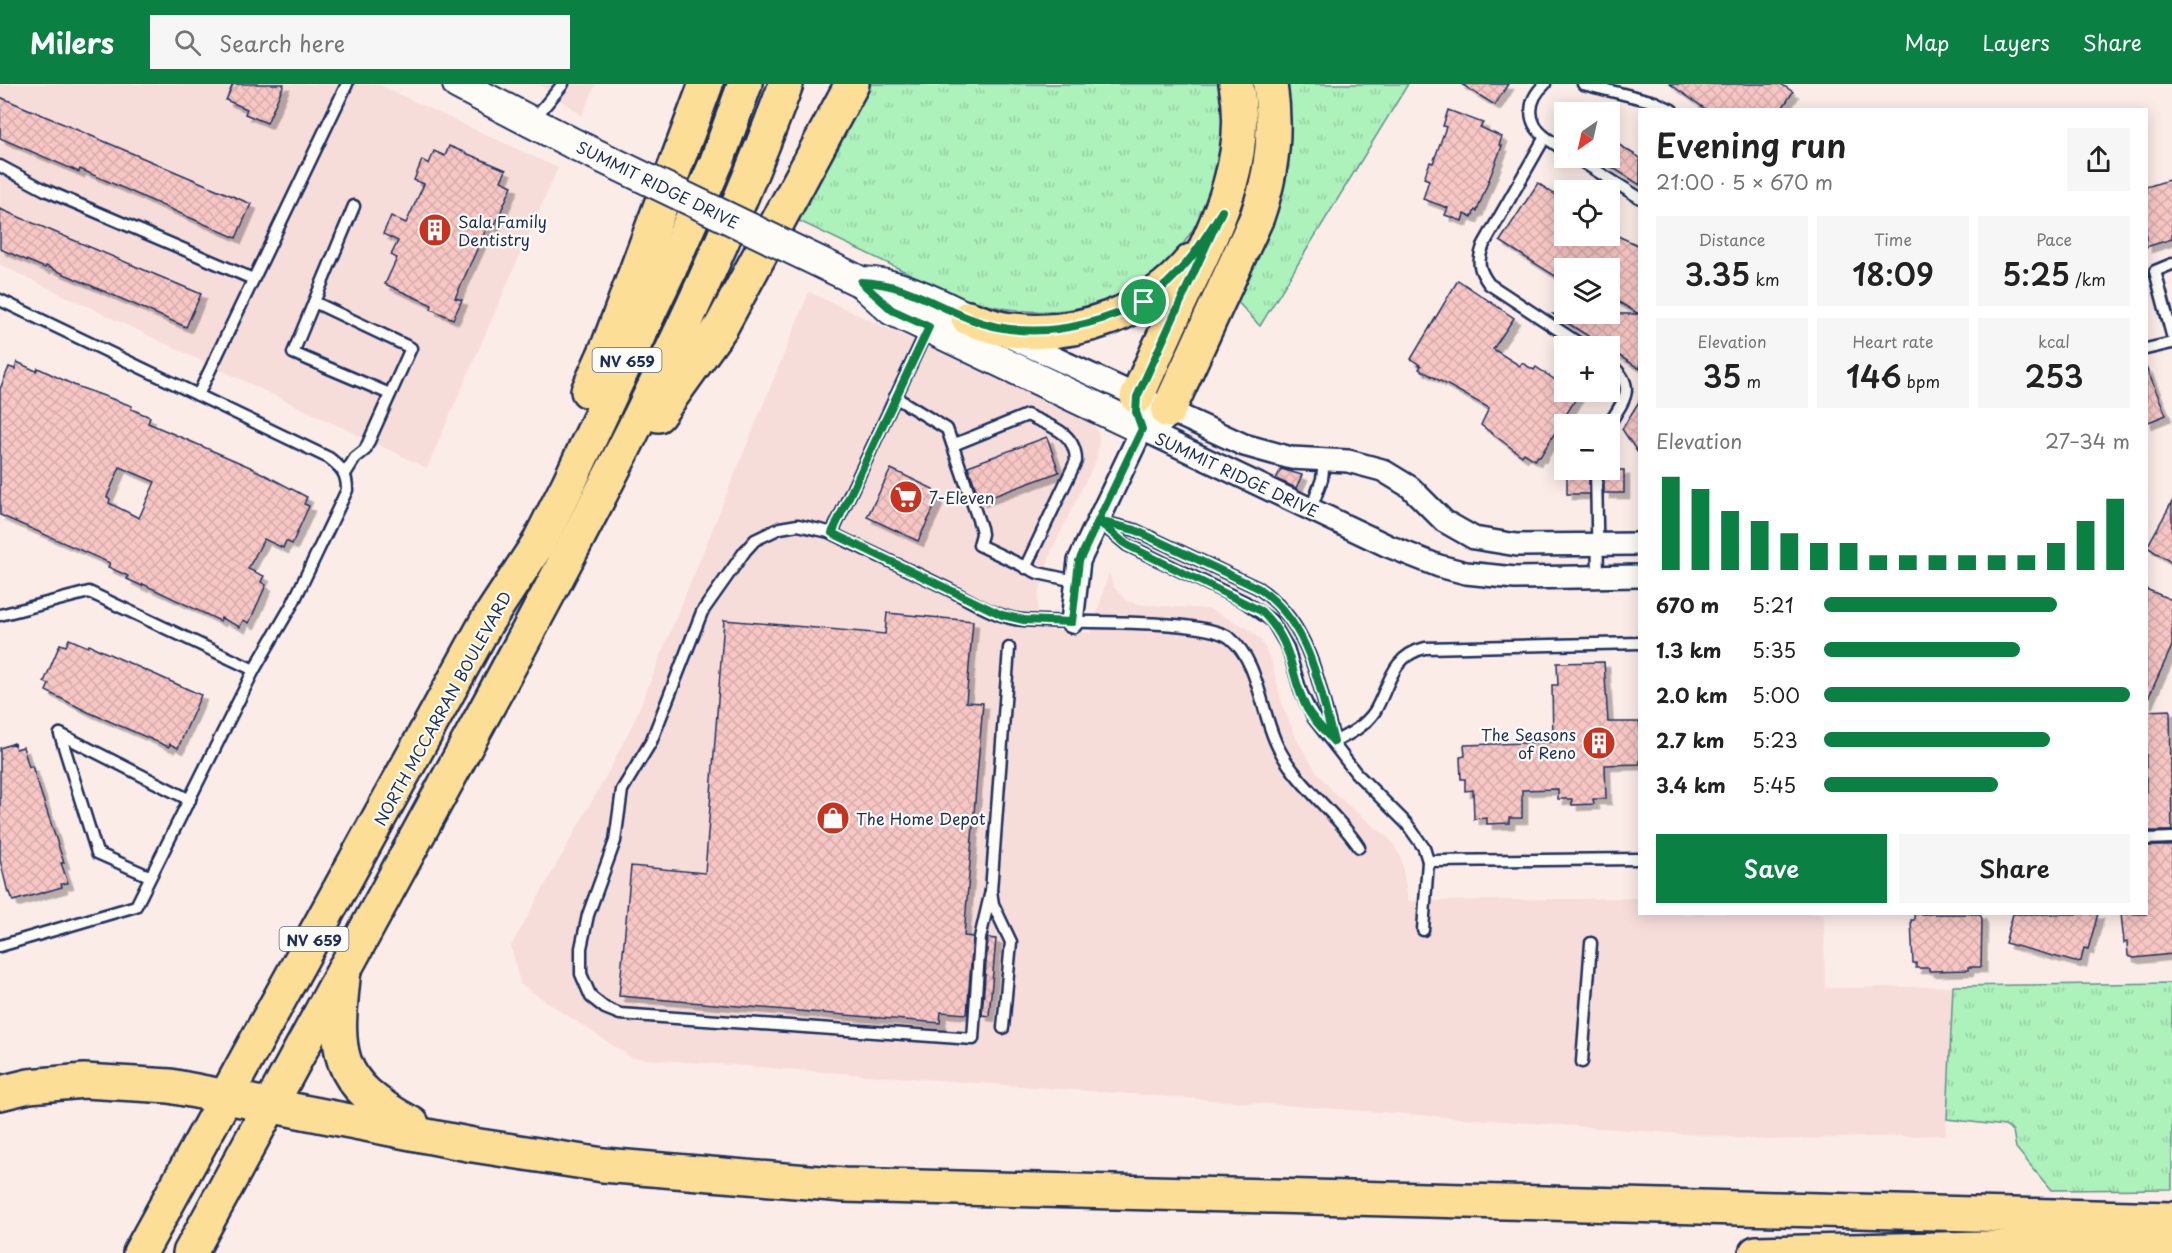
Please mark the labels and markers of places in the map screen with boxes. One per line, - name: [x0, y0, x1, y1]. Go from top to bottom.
- place label: Sala Family Dentistry: [458, 209, 547, 251]
- building icon: Sala Family Dentistry: [417, 212, 453, 248]
- pin: [1118, 276, 1169, 327]
- supermarket icon: 7-Eleven: [888, 479, 924, 515]
- place label: 7-Eleven: [929, 485, 994, 509]
- place label: The Seasons of Reno: [1481, 722, 1576, 764]
- building icon: The Seasons of Reno: [1581, 725, 1617, 761]
- shop icon: The Home Depot: [815, 800, 851, 836]
- place label: The Home Depot: [856, 806, 986, 830]

